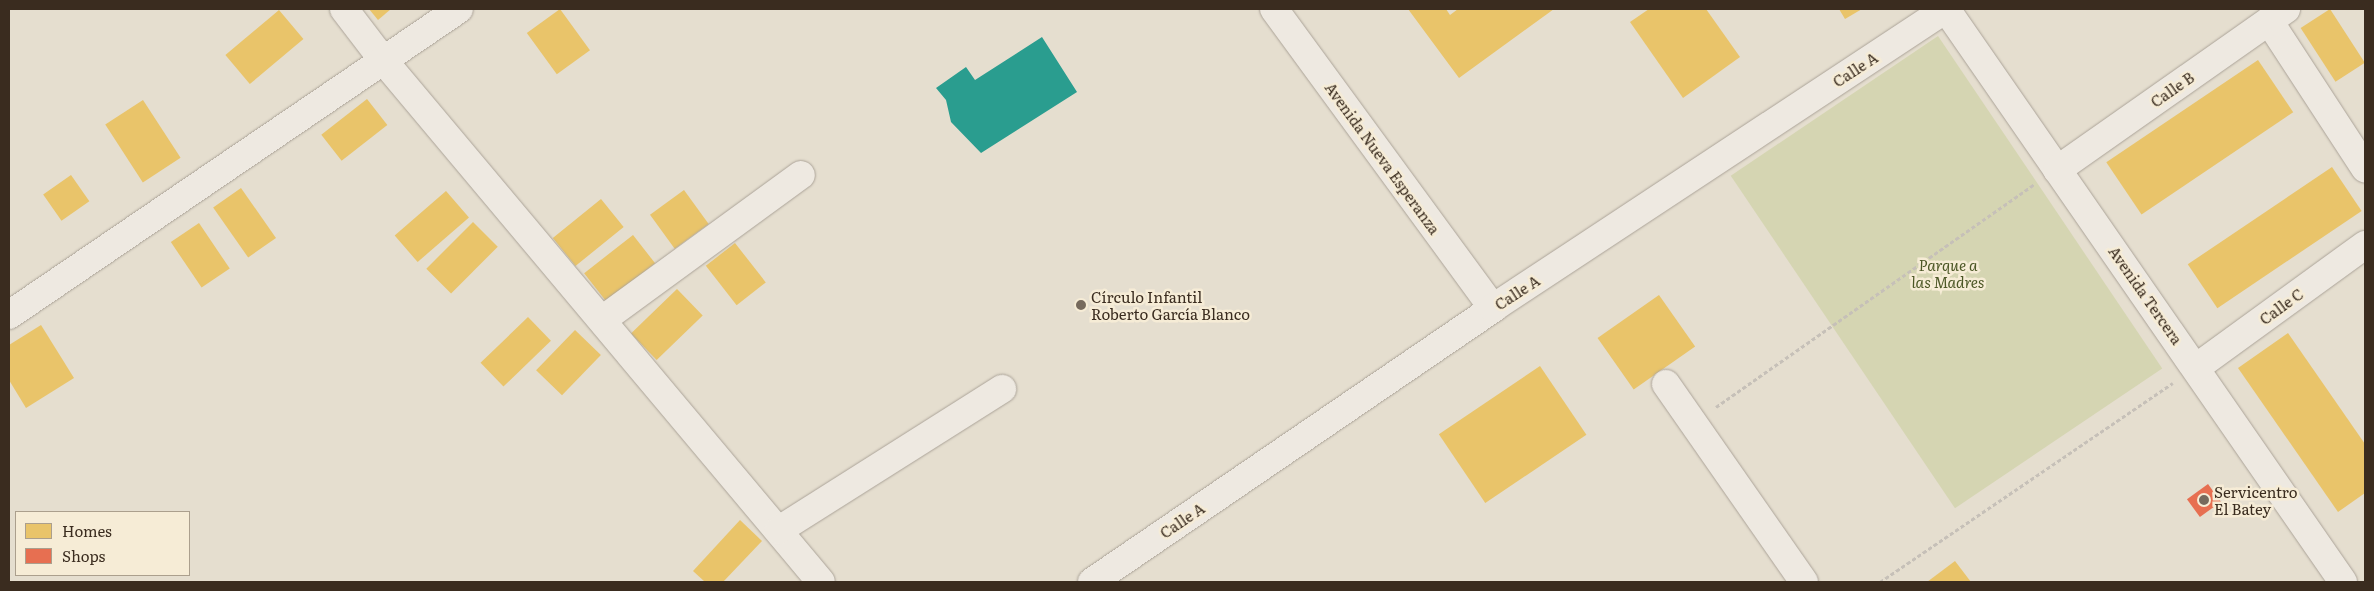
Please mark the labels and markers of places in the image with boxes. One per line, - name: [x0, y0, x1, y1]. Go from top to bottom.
- place label: Círculo Infantil Roberto García Blanco: [1091, 287, 1250, 322]
- marker: Círculo Infantil Roberto García Blanco: [1075, 299, 1087, 311]
- place label: Servicentro El Batey: [2214, 482, 2298, 517]
- marker: Servicentro El Batey: [2198, 494, 2210, 506]

